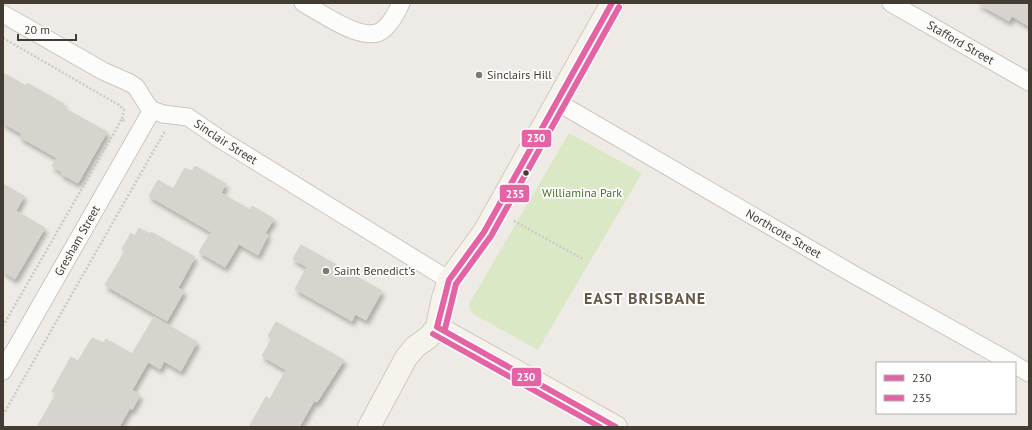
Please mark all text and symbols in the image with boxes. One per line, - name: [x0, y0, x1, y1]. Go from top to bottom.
- scale bar: [18, 16, 76, 42]
- street label: Stafford Street: [924, 17, 997, 67]
- text: 20 m: [24, 22, 50, 37]
- place label: Sinclairs Hill: [487, 67, 552, 82]
- marker: Sinclairs Hill: [474, 70, 484, 80]
- street label: Sinclair Street: [191, 115, 260, 167]
- line badge: 230: [521, 129, 552, 148]
- text: 230: [527, 131, 545, 145]
- unlabelled marker: [521, 168, 531, 178]
- line badge: 235: [499, 184, 530, 203]
- park label: Williamina Park: [542, 185, 622, 200]
- text: 235: [506, 187, 524, 201]
- street label: Gresham Street: [51, 203, 103, 278]
- street label: Northcote Street: [743, 205, 824, 261]
- place label: Saint Benedict's: [334, 263, 415, 278]
- marker: Saint Benedict's: [321, 266, 331, 276]
- district label: EAST BRISBANE: [584, 288, 706, 308]
- legend: [876, 362, 1016, 414]
- line badge: 230: [511, 367, 542, 387]
- text: 230: [517, 370, 535, 384]
- text: 230: [912, 370, 932, 385]
- text: 235: [912, 390, 932, 405]

